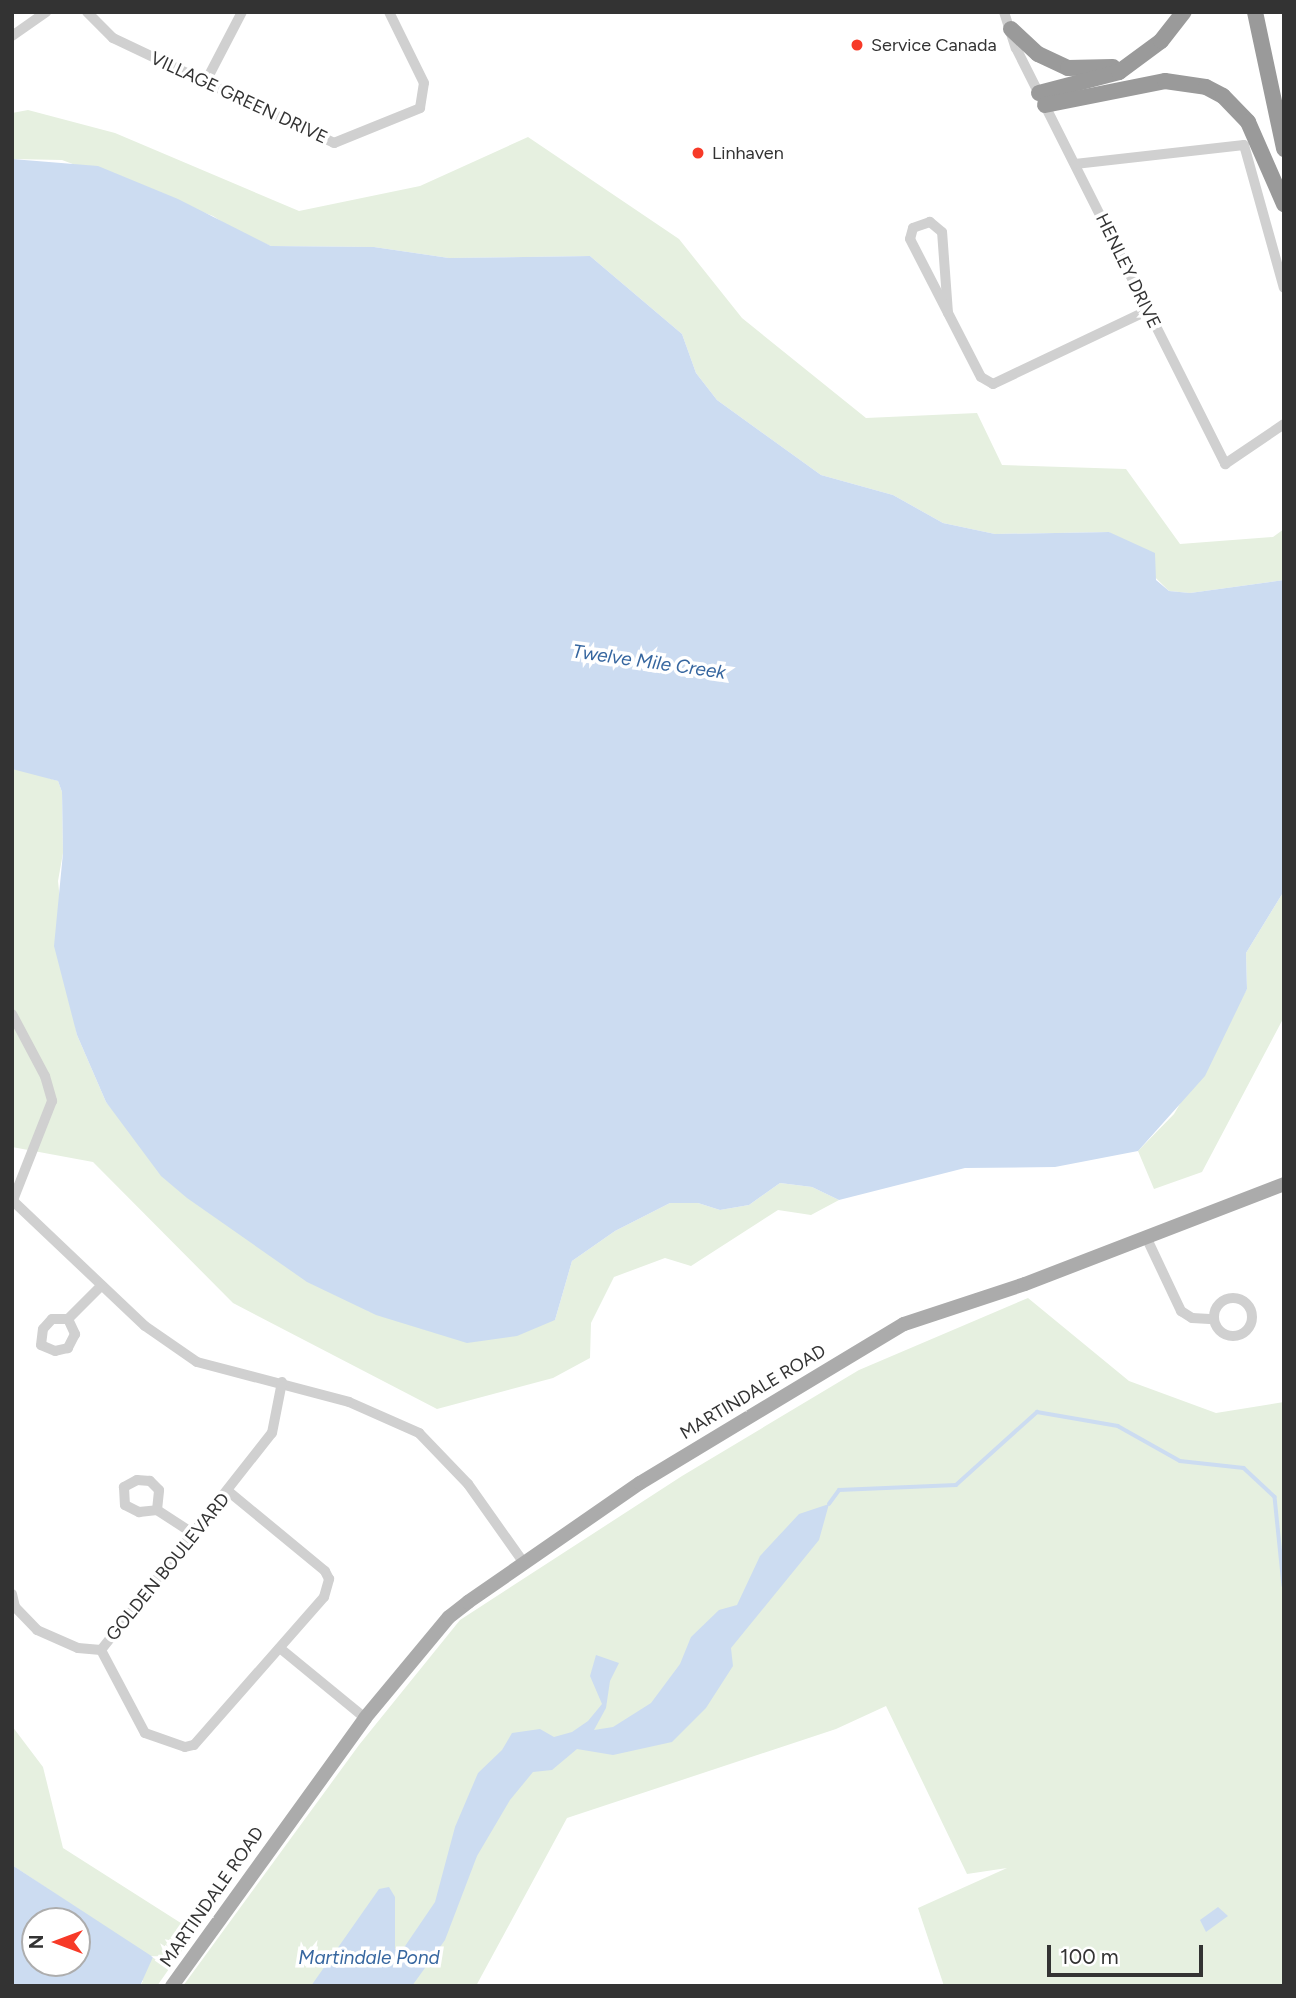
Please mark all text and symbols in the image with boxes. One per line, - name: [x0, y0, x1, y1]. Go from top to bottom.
- place label: Service Canada: [871, 34, 997, 56]
- marker: Service Canada: [849, 37, 865, 53]
- street label: VILLAGE GREEN DRIVE: [147, 47, 331, 149]
- place label: Linhaven: [712, 142, 784, 164]
- marker: Linhaven: [690, 145, 706, 161]
- street label: HENLEY DRIVE: [1091, 210, 1165, 332]
- water label: Twelve Mile Creek: [571, 640, 727, 684]
- street label: MARTINDALE ROAD: [676, 1340, 830, 1444]
- street label: GOLDEN BOULEVARD: [102, 1489, 234, 1645]
- street label: MARTINDALE ROAD: [155, 1823, 269, 1971]
- north arrow: [21, 1907, 91, 1977]
- scale bar: [1051, 1932, 1207, 1976]
- text: N: [25, 1935, 48, 1949]
- text: 100 m: [1060, 1944, 1119, 1969]
- water label: Martindale Pond: [298, 1947, 440, 1969]

